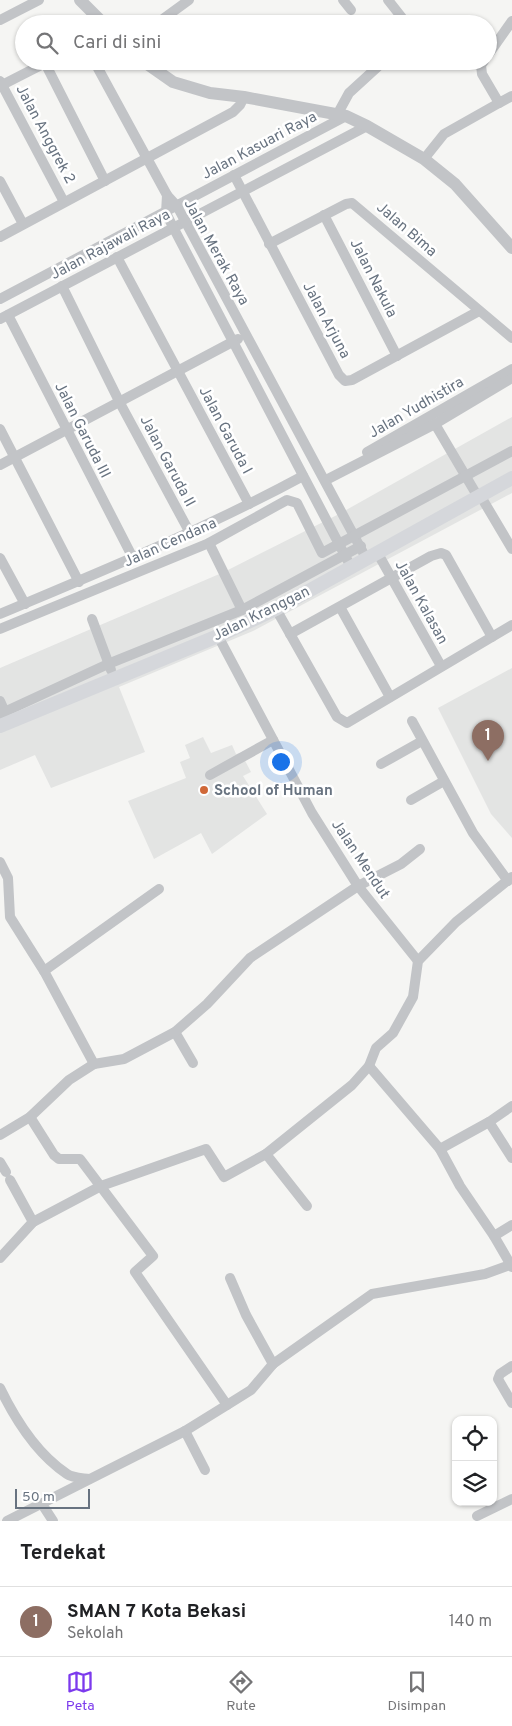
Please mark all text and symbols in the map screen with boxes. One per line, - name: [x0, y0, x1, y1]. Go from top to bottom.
- search box: [15, 15, 497, 70]
- icon: search: [33, 29, 61, 57]
- text: Cari di sini: [73, 31, 161, 55]
- street label: Jalan Anggrek 2: [11, 82, 79, 187]
- street label: Jalan Kasuari Raya: [199, 108, 320, 185]
- street label: Jalan Merak Raya: [179, 196, 253, 309]
- street label: Jalan Bima: [372, 199, 440, 262]
- street label: Jalan Rajawali Raya: [48, 206, 174, 285]
- street label: Jalan Nakula: [345, 236, 401, 321]
- street label: Jalan Arjuna: [298, 279, 354, 362]
- street label: Jalan Yudhistira: [366, 373, 468, 443]
- street label: Jalan Garuda III: [49, 380, 114, 482]
- street label: Jalan Garuda I: [194, 384, 256, 478]
- street label: Jalan Garuda II: [135, 413, 199, 511]
- street label: Jalan Cendana: [121, 514, 220, 572]
- street label: Jalan Kalasan: [390, 558, 452, 648]
- street label: Jalan Kranggan: [210, 583, 313, 646]
- pin: 1: [472, 720, 504, 761]
- your location: [268, 749, 294, 775]
- place label: School of Human: [214, 782, 333, 801]
- marker: School of Human: [198, 784, 210, 796]
- street label: Jalan Mendut: [326, 817, 393, 903]
- map controls: [452, 1416, 497, 1506]
- button: locate: [452, 1416, 497, 1461]
- button: layers: [452, 1461, 497, 1506]
- scale bar: [15, 1486, 90, 1509]
- text: 50 m: [22, 1489, 55, 1506]
- text: Terdekat: [20, 1540, 106, 1567]
- text: SMAN 7 Kota Bekasi: [67, 1600, 246, 1624]
- text: 1: [33, 1612, 39, 1632]
- text: 140 m: [449, 1612, 492, 1632]
- text: Sekolah: [67, 1624, 123, 1644]
- tab: Peta: [66, 1668, 95, 1715]
- tab: Rute: [226, 1668, 256, 1715]
- tab: Disimpan: [387, 1668, 446, 1715]

